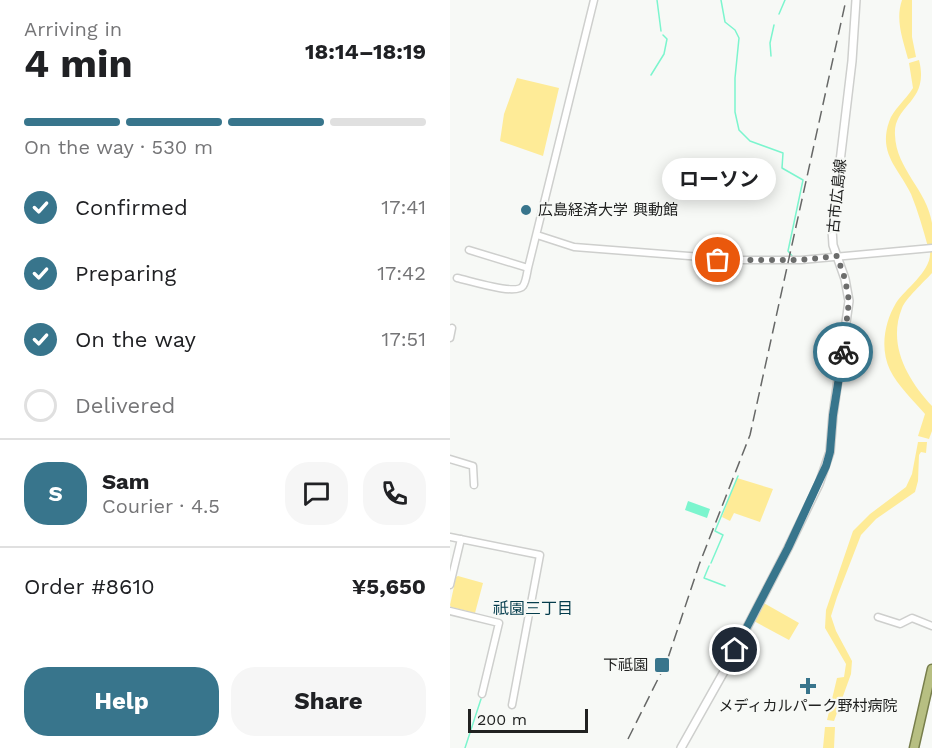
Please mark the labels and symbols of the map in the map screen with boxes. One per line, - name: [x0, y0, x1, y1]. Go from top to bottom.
- callout: ローソン: [661, 158, 775, 200]
- street label: 古市広島線: [824, 158, 850, 234]
- place label: 広島経済大学 興動館: [538, 201, 678, 219]
- marker: 広島経済大学 興動館: [519, 203, 533, 217]
- pin: [692, 234, 743, 285]
- courier: [813, 322, 873, 382]
- district label: 祇園三丁目: [493, 599, 573, 618]
- pin: [709, 624, 760, 675]
- place label: 下祗園: [603, 656, 648, 674]
- marker: 下祗園: [653, 656, 671, 674]
- marker: メディカルパーク野村病院: [799, 677, 817, 695]
- place label: メディカルパーク野村病院: [719, 697, 897, 715]
- scale bar: [468, 706, 588, 734]

